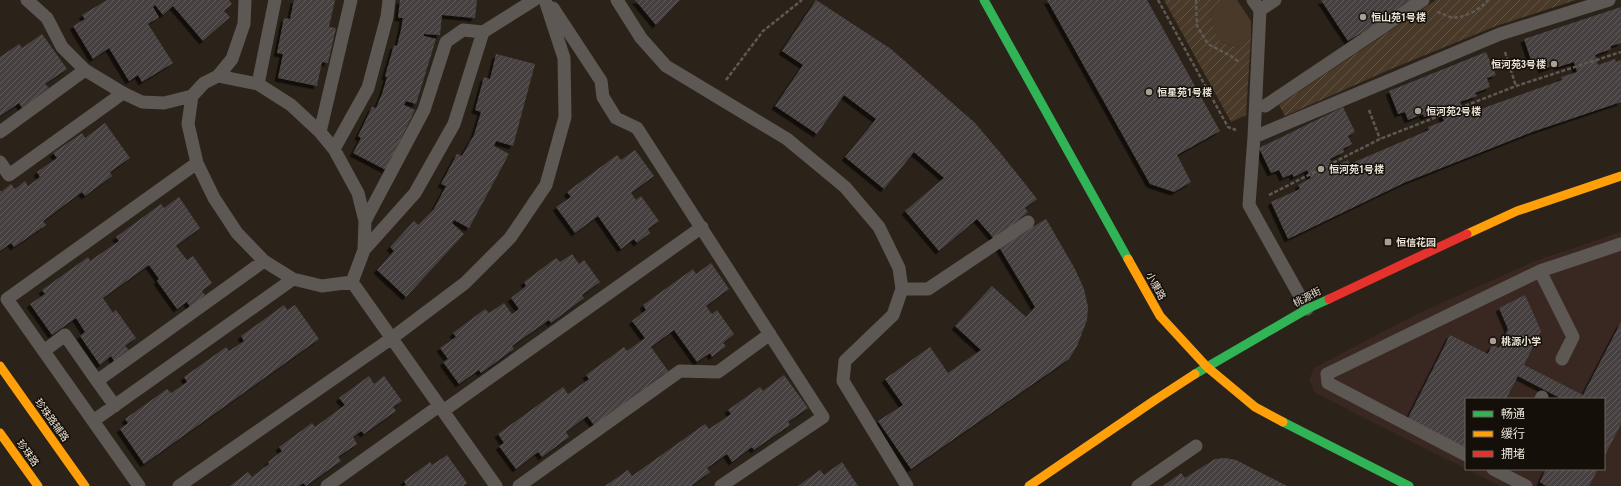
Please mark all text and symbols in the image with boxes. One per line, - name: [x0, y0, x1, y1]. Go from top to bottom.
- marker: 恒山苑1号楼: [1358, 12, 1368, 22]
- place label: 恒山苑1号楼: [1371, 12, 1426, 23]
- place label: 恒河苑3号楼: [1491, 59, 1546, 70]
- marker: 恒河苑3号楼: [1549, 59, 1559, 69]
- marker: 恒星苑1号楼: [1144, 87, 1154, 97]
- place label: 恒星苑1号楼: [1157, 87, 1212, 98]
- marker: 恒河苑2号楼: [1413, 106, 1423, 116]
- place label: 恒河苑2号楼: [1426, 106, 1481, 117]
- marker: 恒河苑1号楼: [1316, 164, 1326, 174]
- place label: 恒河苑1号楼: [1329, 164, 1384, 175]
- marker: 恒信花园: [1383, 237, 1393, 247]
- place label: 恒信花园: [1396, 237, 1436, 248]
- street label: 小康路: [1144, 270, 1168, 302]
- street label: 桃源街: [1291, 285, 1323, 309]
- marker: 桃源小学: [1488, 336, 1498, 346]
- place label: 桃源小学: [1501, 336, 1541, 347]
- street label: 珍珠路辅路: [33, 397, 71, 443]
- legend: [1465, 398, 1605, 470]
- text: 畅通: [1501, 407, 1525, 421]
- text: 缓行: [1501, 427, 1525, 441]
- street label: 珍珠路: [15, 438, 41, 468]
- text: 拥堵: [1501, 447, 1525, 461]

